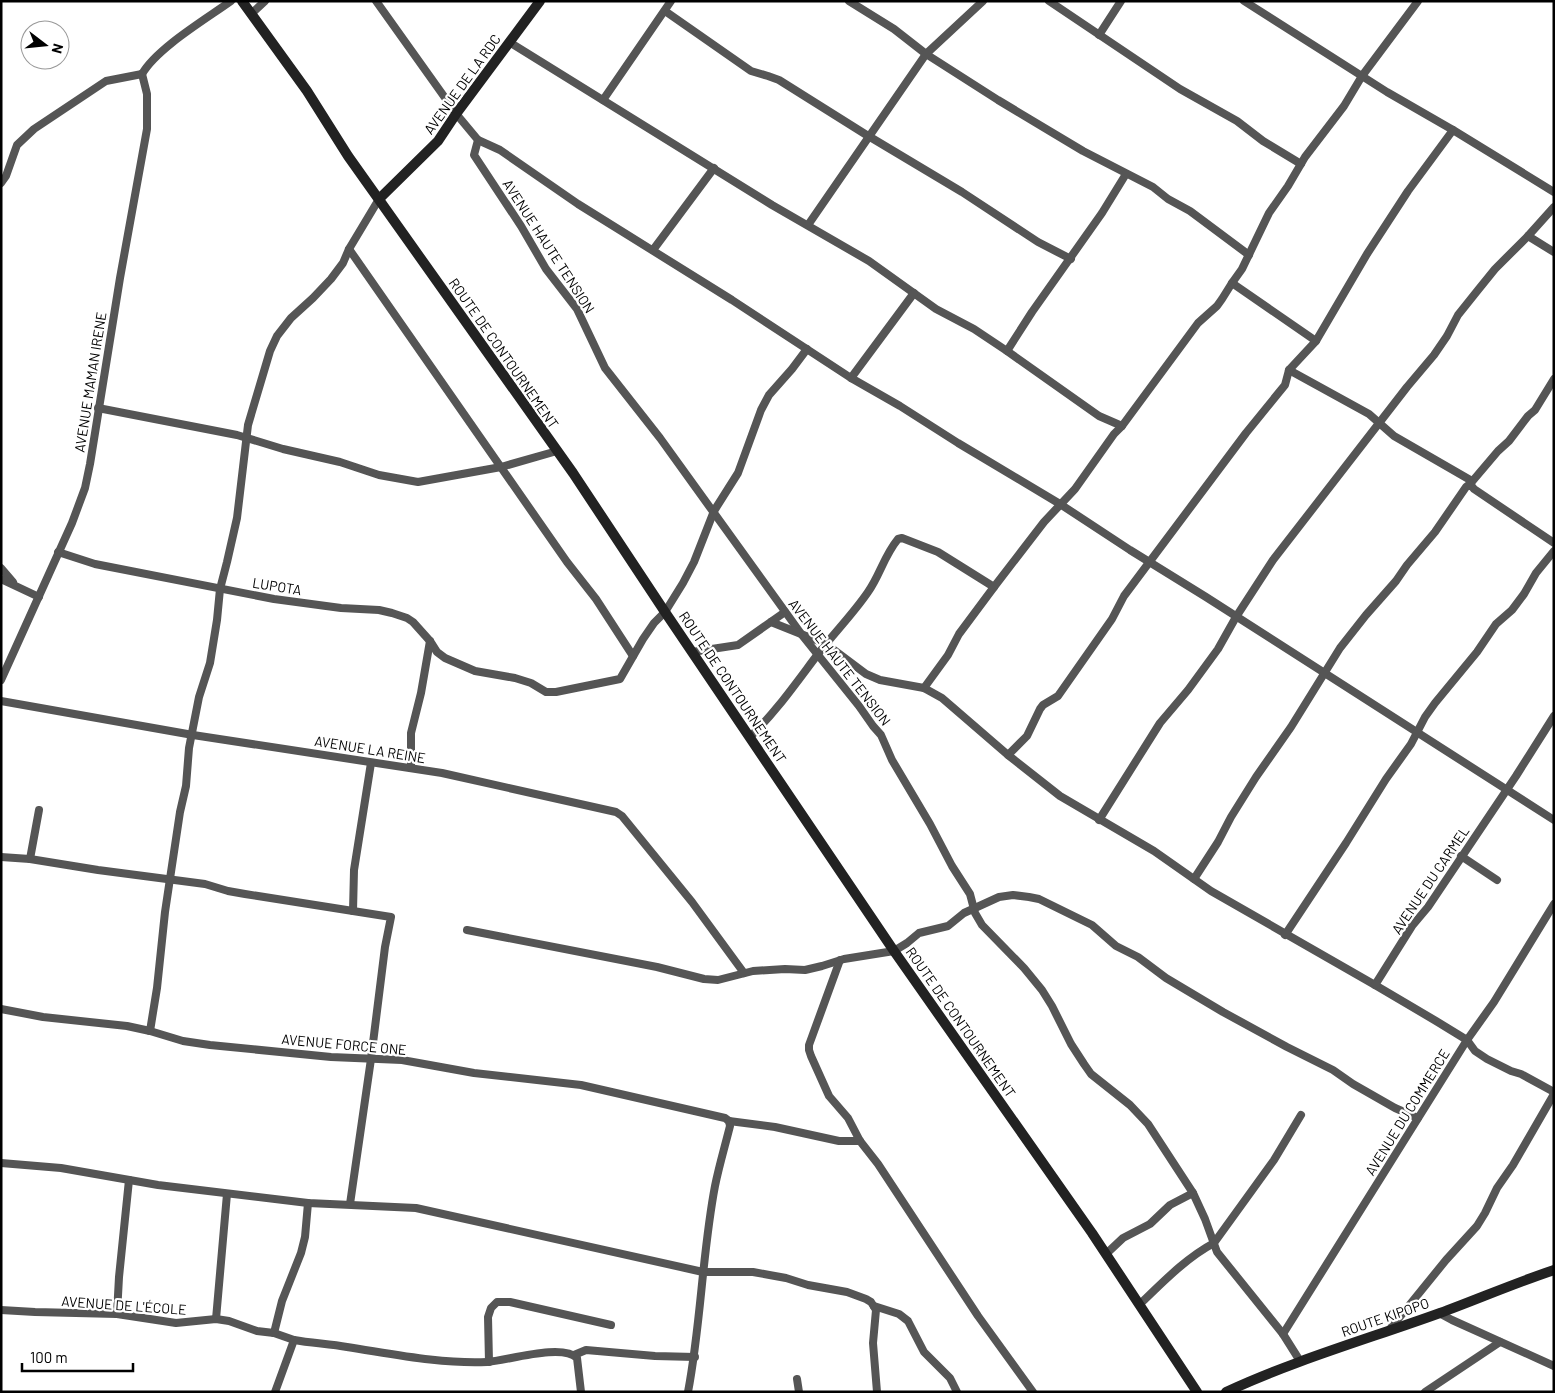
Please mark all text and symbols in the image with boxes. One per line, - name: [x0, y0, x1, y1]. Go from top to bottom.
- north arrow: [20, 20, 70, 70]
- street label: AVENUE DE LA RDC: [420, 31, 504, 137]
- text: N: [49, 42, 67, 56]
- street label: AVENUE HAUTE TENSION: [499, 176, 599, 316]
- street label: ROUTE DE CONTOURNEMENT: [446, 275, 562, 431]
- street label: AVENUE MAMAN IRENE: [71, 311, 109, 453]
- street label: LUPOTA: [251, 574, 303, 598]
- street label: AVENUE HAUTE TENSION: [785, 595, 895, 729]
- street label: ROUTE DE CONTOURNEMENT: [676, 608, 790, 766]
- street label: AVENUE LA REINE: [313, 732, 427, 766]
- street label: AVENUE DU CARMEL: [1388, 823, 1472, 937]
- street label: ROUTE DE CONTOURNEMENT: [903, 944, 1019, 1100]
- street label: AVENUE FORCE ONE: [281, 1030, 407, 1058]
- street label: AVENUE DU COMMERCE: [1361, 1046, 1453, 1178]
- street label: AVENUE DE L'ÉCOLE: [61, 1292, 187, 1318]
- street label: ROUTE KIPOPO: [1339, 1294, 1431, 1340]
- scale bar: [22, 1340, 134, 1372]
- text: 100 m: [30, 1348, 68, 1366]

